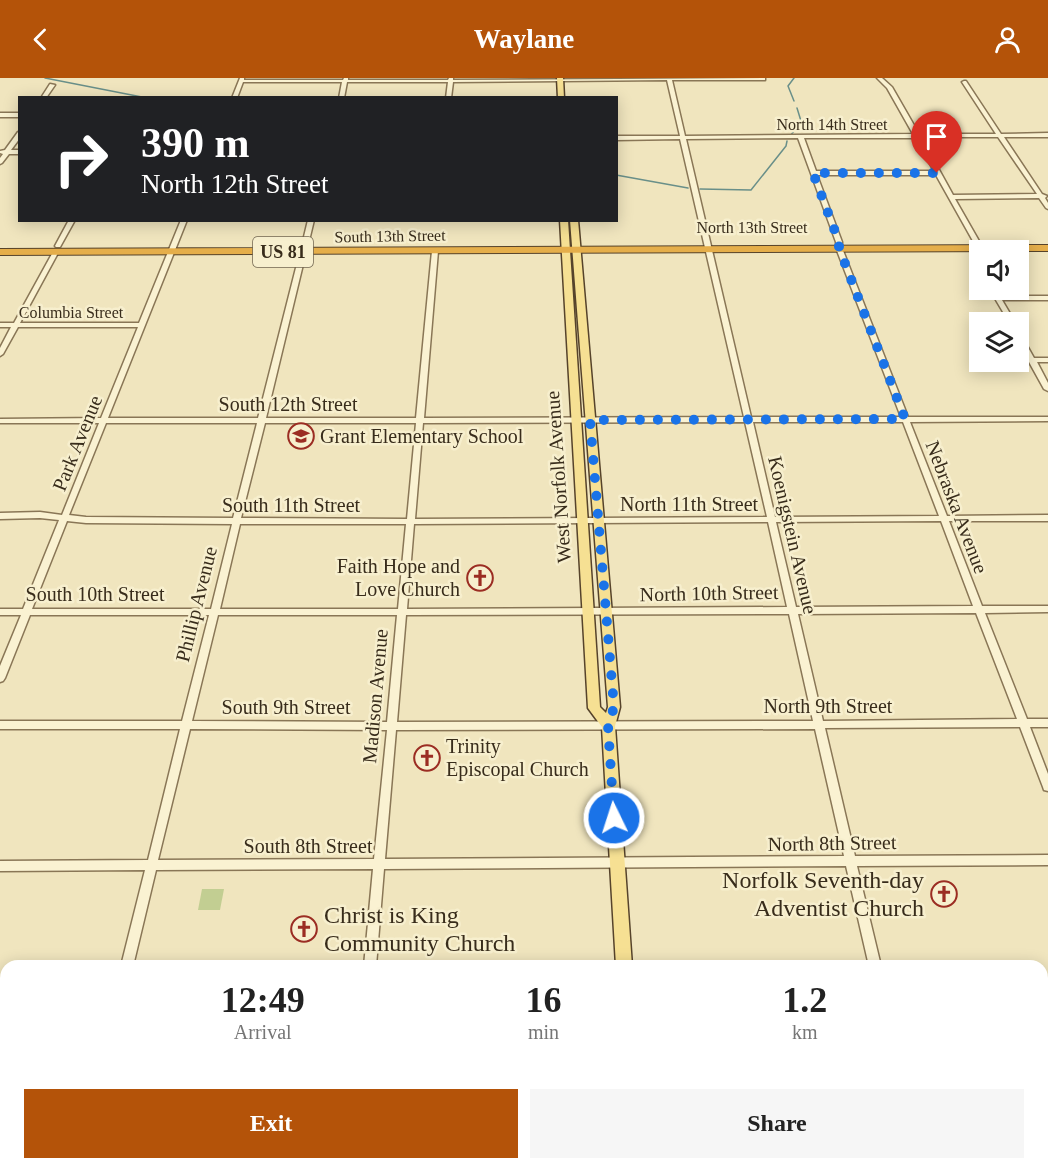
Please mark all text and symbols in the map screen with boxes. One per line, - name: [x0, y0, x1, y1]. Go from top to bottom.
- icon: back: [24, 23, 57, 56]
- icon: person: [991, 23, 1024, 56]
- text: Waylane: [474, 24, 574, 54]
- pin: [911, 111, 962, 173]
- street label: North 14th Street: [776, 116, 888, 133]
- icon: right: [42, 120, 120, 198]
- text: 390 m: [141, 120, 250, 166]
- icon: arrive: [920, 120, 953, 153]
- text: North 12th Street: [141, 169, 328, 199]
- street label: North 13th Street: [696, 219, 808, 236]
- street label: South 13th Street: [334, 227, 446, 245]
- road number: US 81: [253, 237, 313, 267]
- map controls: [969, 240, 1029, 372]
- button: sound: [969, 240, 1029, 300]
- street label: Columbia Street: [19, 304, 124, 321]
- button: layers: [969, 312, 1029, 372]
- street label: West Norfolk Avenue: [541, 390, 575, 564]
- street label: Park Avenue: [48, 392, 106, 494]
- street label: South 12th Street: [219, 393, 358, 415]
- school or university icon: Grant Elementary School: [286, 421, 316, 451]
- place label: Grant Elementary School: [320, 425, 524, 448]
- street label: Nebraska Avenue: [922, 438, 992, 576]
- street label: Koenigstein Avenue: [763, 454, 822, 616]
- street label: North 11th Street: [620, 493, 759, 515]
- street label: South 11th Street: [222, 494, 361, 516]
- street label: Phillip Avenue: [171, 544, 222, 664]
- place label: Faith Hope and Love Church: [337, 555, 460, 600]
- church icon: Faith Hope and Love Church: [465, 563, 495, 593]
- street label: North 10th Street: [639, 581, 779, 605]
- street label: South 10th Street: [26, 583, 165, 605]
- street label: Madison Avenue: [358, 628, 392, 764]
- street label: North 9th Street: [764, 695, 893, 717]
- street label: South 9th Street: [222, 696, 351, 718]
- place label: Trinity Episcopal Church: [446, 735, 589, 781]
- church icon: Trinity Episcopal Church: [412, 743, 442, 773]
- position arrow: [582, 786, 646, 850]
- street label: North 8th Street: [767, 831, 897, 855]
- street label: South 8th Street: [244, 835, 373, 857]
- place label: Norfolk Seventh-day Adventist Church: [722, 867, 924, 921]
- church icon: Norfolk Seventh-day Adventist Church: [929, 879, 959, 909]
- place label: Christ is King Community Church: [324, 902, 515, 956]
- church icon: Christ is King Community Church: [289, 914, 319, 944]
- text: 12:49: [221, 980, 305, 1020]
- text: 16: [526, 980, 562, 1020]
- text: 1.2: [782, 980, 827, 1020]
- text: Arrival: [234, 1021, 292, 1043]
- text: min: [528, 1021, 559, 1043]
- text: km: [792, 1021, 818, 1043]
- button: Exit: [24, 1089, 518, 1158]
- button: Share: [530, 1089, 1024, 1158]

